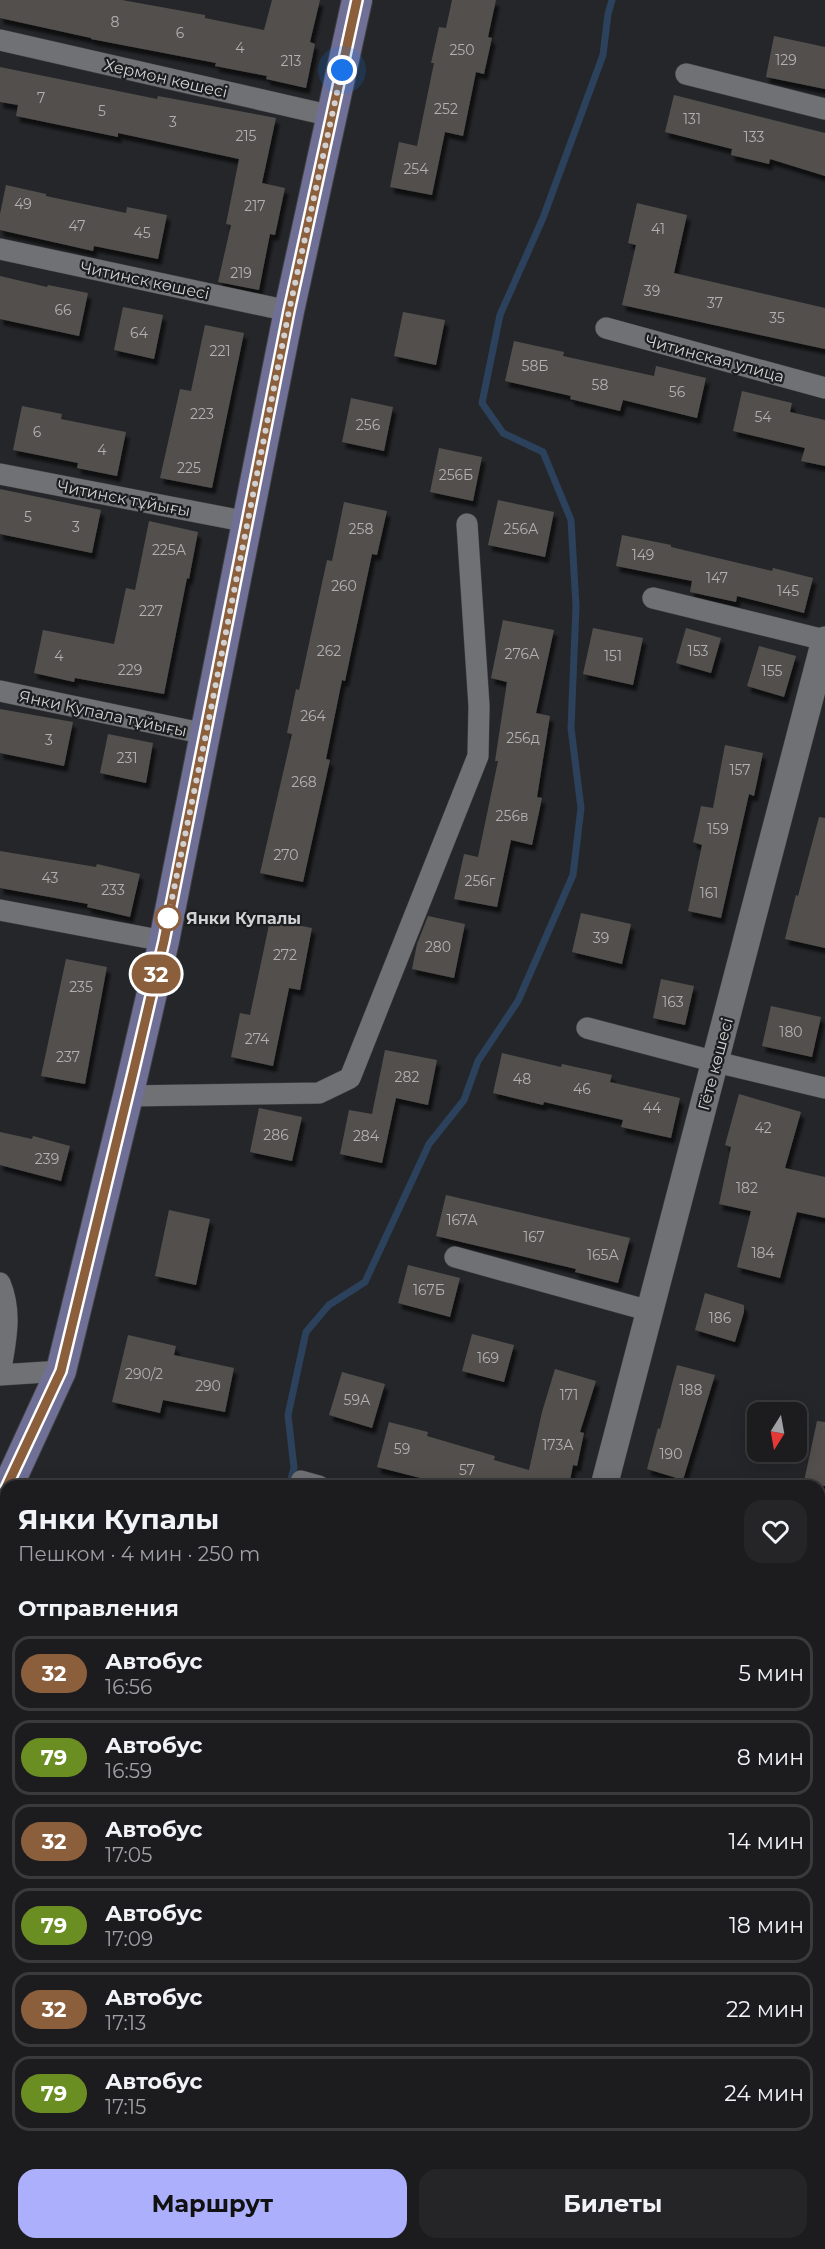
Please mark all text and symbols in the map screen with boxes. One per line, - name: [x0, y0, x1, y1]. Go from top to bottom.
- house number: 8: [111, 13, 120, 31]
- house number: 6: [176, 24, 185, 42]
- house number: 4: [235, 39, 245, 57]
- house number: 250: [449, 41, 475, 59]
- house number: 129: [775, 51, 797, 69]
- house number: 213: [281, 52, 302, 70]
- street label: Хермон көшесі: [102, 55, 229, 102]
- your location: [327, 55, 357, 85]
- house number: 7: [37, 89, 45, 107]
- house number: 252: [434, 100, 458, 118]
- house number: 5: [98, 102, 106, 120]
- house number: 131: [683, 110, 701, 128]
- house number: 3: [169, 113, 177, 131]
- house number: 215: [236, 127, 257, 145]
- house number: 133: [744, 128, 764, 146]
- house number: 254: [403, 160, 429, 178]
- house number: 49: [14, 195, 32, 213]
- house number: 217: [244, 197, 266, 215]
- house number: 47: [69, 217, 85, 235]
- house number: 41: [651, 220, 665, 238]
- house number: 45: [133, 224, 151, 242]
- street label: Читинск көшесі: [79, 258, 211, 303]
- house number: 219: [230, 264, 252, 282]
- house number: 39: [644, 282, 660, 300]
- house number: 37: [707, 294, 723, 312]
- house number: 66: [54, 301, 72, 319]
- house number: 35: [769, 309, 785, 327]
- house number: 64: [130, 324, 149, 342]
- street label: Читинская улица: [643, 331, 786, 386]
- house number: 221: [210, 342, 230, 360]
- house number: 58Б: [521, 357, 549, 375]
- house number: 58: [592, 376, 608, 394]
- house number: 56: [669, 383, 686, 401]
- house number: 223: [190, 405, 214, 423]
- house number: 54: [754, 408, 772, 426]
- house number: 256: [356, 416, 381, 434]
- house number: 6: [33, 423, 42, 441]
- house number: 4: [97, 441, 107, 459]
- house number: 225: [177, 459, 201, 477]
- house number: 256Б: [439, 466, 473, 484]
- street label: Читинск тұйығы: [56, 476, 192, 521]
- house number: 5: [24, 508, 32, 526]
- house number: 3: [72, 518, 80, 536]
- house number: 258: [349, 520, 373, 538]
- house number: 256А: [504, 520, 539, 538]
- house number: 225А: [152, 541, 187, 559]
- house number: 149: [632, 546, 654, 564]
- house number: 147: [706, 569, 728, 587]
- house number: 260: [331, 577, 357, 595]
- house number: 145: [777, 582, 799, 600]
- house number: 227: [139, 602, 163, 620]
- house number: 262: [317, 642, 341, 660]
- house number: 153: [688, 642, 709, 660]
- house number: 276А: [505, 645, 540, 663]
- house number: 4: [54, 647, 64, 665]
- house number: 151: [604, 647, 622, 665]
- house number: 229: [118, 661, 142, 679]
- house number: 155: [762, 662, 782, 680]
- street label: Янки Купала тұйығы: [17, 686, 189, 741]
- house number: 264: [300, 707, 327, 725]
- house number: 256д: [506, 729, 540, 747]
- house number: 3: [45, 731, 53, 749]
- house number: 231: [117, 749, 137, 767]
- house number: 157: [729, 761, 751, 779]
- house number: 268: [291, 773, 317, 791]
- house number: 256в: [496, 807, 528, 825]
- house number: 159: [707, 820, 729, 838]
- house number: 270: [273, 846, 299, 864]
- house number: 43: [42, 869, 59, 887]
- house number: 256г: [464, 872, 496, 890]
- house number: 233: [101, 881, 125, 899]
- house number: 161: [700, 884, 718, 902]
- marker: Янки Купалы: [155, 905, 181, 931]
- place label: Янки Купалы: [186, 909, 301, 928]
- house number: 39: [593, 929, 609, 947]
- house number: 280: [425, 938, 451, 956]
- house number: 272: [273, 946, 297, 964]
- line badge: 32: [129, 954, 183, 994]
- text: 32: [144, 962, 168, 987]
- house number: 235: [69, 978, 93, 996]
- house number: 163: [662, 993, 684, 1011]
- street label: Гёте көшесі: [694, 1016, 737, 1113]
- house number: 180: [779, 1023, 803, 1041]
- house number: 274: [245, 1030, 270, 1048]
- house number: 237: [56, 1048, 80, 1066]
- house number: 282: [395, 1068, 419, 1086]
- house number: 48: [513, 1070, 531, 1088]
- house number: 46: [573, 1080, 591, 1098]
- house number: 44: [643, 1099, 662, 1117]
- house number: 42: [754, 1119, 772, 1137]
- house number: 286: [263, 1126, 289, 1144]
- house number: 284: [353, 1127, 380, 1145]
- house number: 239: [35, 1150, 59, 1168]
- house number: 182: [736, 1179, 758, 1197]
- house number: 167А: [446, 1211, 478, 1229]
- house number: 167: [523, 1228, 545, 1246]
- house number: 184: [751, 1244, 775, 1262]
- house number: 165А: [587, 1246, 620, 1264]
- house number: 167Б: [413, 1281, 445, 1299]
- house number: 186: [709, 1309, 732, 1327]
- house number: 169: [477, 1349, 499, 1367]
- house number: 290/2: [125, 1365, 163, 1383]
- house number: 290: [195, 1377, 221, 1395]
- house number: 188: [680, 1381, 703, 1399]
- house number: 171: [560, 1386, 578, 1404]
- house number: 59А: [344, 1391, 371, 1409]
- north arrow: [747, 1402, 807, 1462]
- map controls: [747, 1402, 807, 1462]
- house number: 173А: [542, 1436, 574, 1454]
- house number: 59: [394, 1440, 410, 1458]
- house number: 190: [660, 1445, 682, 1463]
- house number: 57: [459, 1461, 475, 1479]
- button: heart: [744, 1500, 807, 1563]
- text: Янки Купалы: [18, 1502, 219, 1536]
- text: Пешком · 4 мин · 250 m: [18, 1542, 260, 1566]
- text: Отправления: [18, 1595, 179, 1622]
- text: Автобус: [105, 1648, 203, 1675]
- text: 5 мин: [738, 1660, 804, 1687]
- text: 32: [42, 1661, 66, 1686]
- text: 16:56: [105, 1675, 152, 1699]
- text: Автобус: [105, 1732, 203, 1759]
- text: 8 мин: [737, 1744, 804, 1771]
- text: 79: [41, 1745, 67, 1770]
- text: 16:59: [105, 1759, 152, 1783]
- text: Автобус: [105, 1816, 203, 1843]
- text: 14 мин: [728, 1828, 804, 1855]
- text: 32: [42, 1829, 66, 1854]
- text: 17:05: [105, 1843, 152, 1867]
- text: Автобус: [105, 1900, 203, 1927]
- text: 18 мин: [729, 1912, 804, 1939]
- text: 79: [41, 1913, 67, 1938]
- text: 17:09: [105, 1927, 153, 1951]
- text: Автобус: [105, 1984, 203, 2011]
- text: 22 мин: [726, 1996, 804, 2023]
- text: 32: [42, 1997, 66, 2022]
- text: 17:13: [105, 2011, 146, 2035]
- text: Автобус: [105, 2068, 203, 2095]
- text: 24 мин: [724, 2080, 804, 2107]
- text: 79: [41, 2081, 67, 2106]
- text: 17:15: [105, 2095, 146, 2119]
- button: Маршрут: [18, 2169, 407, 2238]
- button: Билеты: [419, 2169, 807, 2238]

